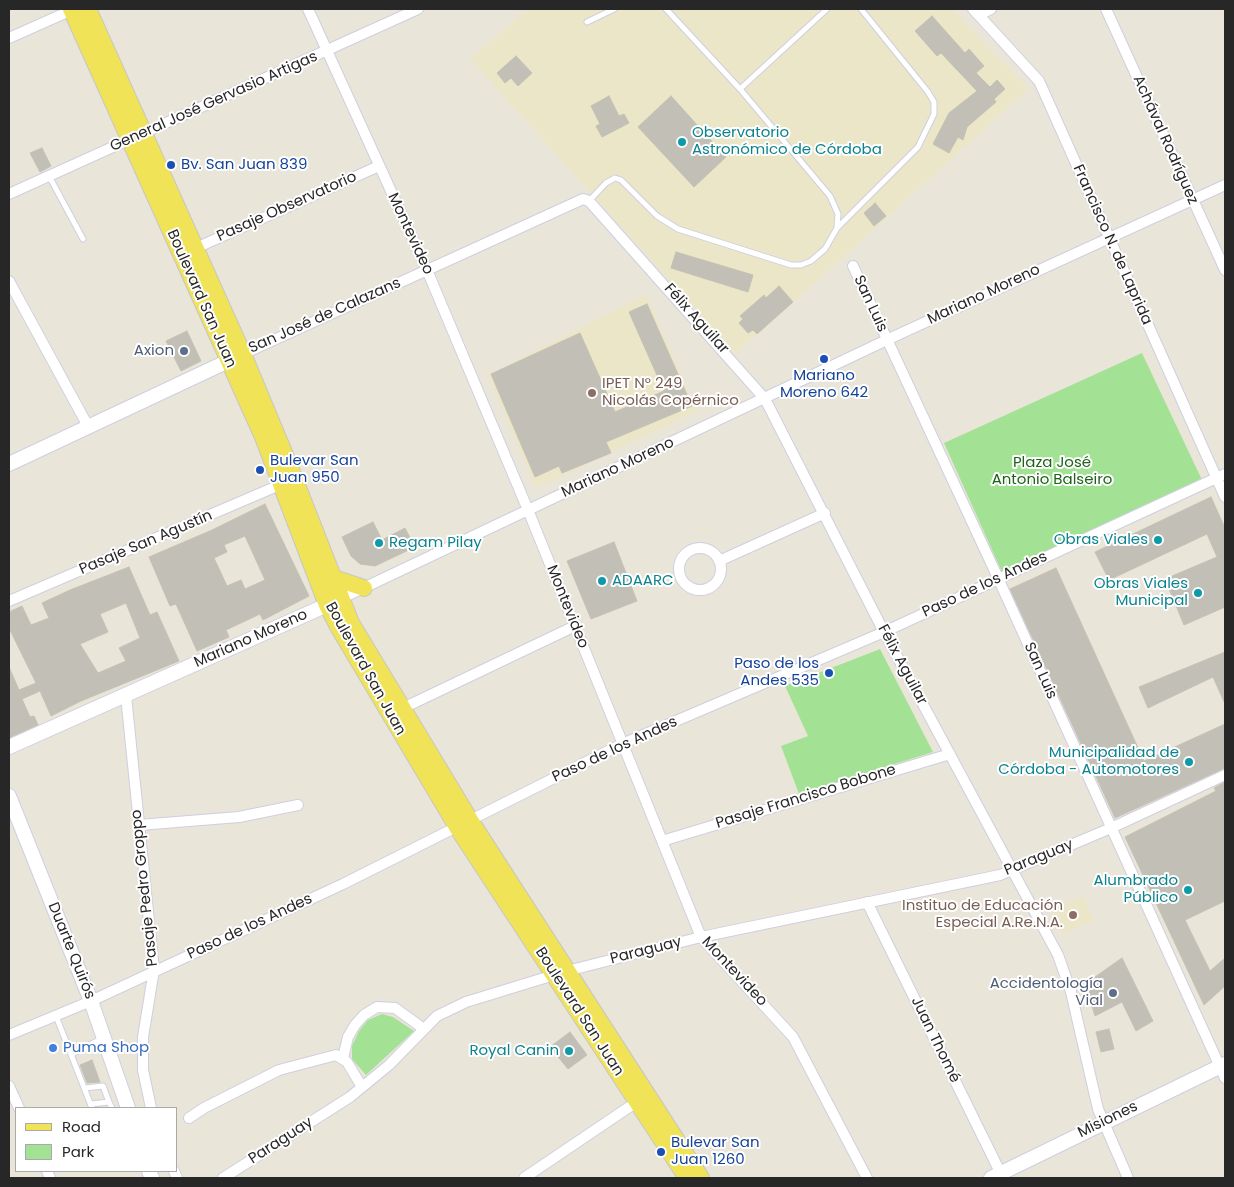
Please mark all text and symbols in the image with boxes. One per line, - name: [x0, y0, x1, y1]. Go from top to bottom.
- street label: General José Gervasio Artigas: [107, 48, 321, 156]
- street label: Achával Rodríguez: [1128, 73, 1202, 207]
- place label: Observatorio Astronómico de Córdoba: [692, 124, 882, 159]
- marker: Observatorio Astronómico de Córdoba: [676, 136, 688, 148]
- place label: Bv. San Juan 839: [181, 156, 307, 174]
- marker: Bv. San Juan 839: [165, 159, 177, 171]
- street label: Francisco N. de Laprida: [1068, 162, 1156, 328]
- street label: Pasaje Observatorio: [214, 168, 360, 246]
- street label: Montevideo: [383, 190, 437, 278]
- street label: Boulevard San Juan: [162, 227, 240, 371]
- street label: Mariano Moreno: [925, 261, 1043, 329]
- street label: San Luis: [849, 273, 891, 335]
- street label: San José de Calazans: [246, 274, 404, 358]
- street label: Félix Aguilar: [660, 280, 732, 358]
- place label: Axion: [134, 342, 174, 360]
- marker: Axion: [178, 345, 190, 357]
- marker: Mariano Moreno 642: [818, 353, 830, 365]
- place label: Mariano Moreno 642: [780, 367, 868, 402]
- place label: IPET N° 249 Nicolás Copérnico: [602, 375, 739, 410]
- marker: IPET N° 249 Nicolás Copérnico: [586, 387, 598, 399]
- street label: Mariano Moreno: [559, 434, 677, 502]
- place label: Bulevar San Juan 950: [270, 452, 358, 487]
- park label: Plaza José Antonio Balseiro: [992, 454, 1112, 489]
- marker: Bulevar San Juan 950: [254, 464, 266, 476]
- street label: Pasaje San Agustín: [77, 507, 215, 579]
- place label: Obras Viales: [1054, 531, 1148, 549]
- place label: Regam Pilay: [389, 534, 482, 552]
- marker: Obras Viales: [1152, 534, 1164, 546]
- marker: Regam Pilay: [373, 537, 385, 549]
- street label: Paso de los Andes: [920, 548, 1050, 622]
- street label: Montevideo: [542, 563, 592, 651]
- place label: ADAARC: [612, 572, 674, 590]
- marker: ADAARC: [596, 575, 608, 587]
- place label: Obras Viales Municipal: [1094, 575, 1188, 610]
- marker: Obras Viales Municipal: [1192, 587, 1204, 599]
- street label: Boulevard San Juan: [321, 599, 409, 739]
- street label: Mariano Moreno: [191, 606, 311, 672]
- street label: Félix Aguilar: [873, 622, 931, 708]
- street label: San Luis: [1020, 640, 1060, 702]
- place label: Paso de los Andes 535: [734, 655, 819, 690]
- marker: Paso de los Andes 535: [823, 667, 835, 679]
- street label: Paso de los Andes: [550, 713, 680, 787]
- place label: Municipalidad de Córdoba - Automotores: [998, 744, 1179, 779]
- marker: Municipalidad de Córdoba - Automotores: [1183, 756, 1195, 768]
- street label: Pasaje Francisco Bobone: [714, 761, 898, 833]
- street label: Pasaje Pedro Groppo: [128, 809, 162, 967]
- street label: Paraguay: [1002, 836, 1076, 880]
- place label: Alumbrado Público: [1094, 872, 1178, 907]
- marker: Alumbrado Público: [1182, 884, 1194, 896]
- street label: Paso de los Andes: [185, 890, 315, 964]
- place label: Instituo de Educación Especial A.Re.N.A.: [902, 897, 1063, 932]
- street label: Duarte Quirós: [43, 900, 99, 1002]
- marker: Instituo de Educación Especial A.Re.N.A.: [1067, 909, 1079, 921]
- street label: Paraguay: [608, 933, 684, 969]
- street label: Montevideo: [697, 934, 771, 1010]
- street label: Boulevard San Juan: [531, 944, 627, 1080]
- place label: Accidentología Vial: [990, 975, 1103, 1010]
- marker: Accidentología Vial: [1107, 987, 1119, 999]
- street label: Juan Thomé: [906, 994, 964, 1086]
- place label: Puma Shop: [63, 1039, 149, 1057]
- marker: Puma Shop: [47, 1042, 59, 1054]
- place label: Royal Canin: [469, 1042, 559, 1060]
- marker: Royal Canin: [563, 1045, 575, 1057]
- street label: Misiones: [1075, 1098, 1141, 1142]
- legend: [15, 1107, 178, 1172]
- street label: Paraguay: [246, 1114, 316, 1168]
- text: Road: [62, 1116, 101, 1137]
- place label: Bulevar San Juan 1260: [671, 1134, 759, 1169]
- text: Park: [62, 1141, 94, 1162]
- marker: Bulevar San Juan 1260: [655, 1146, 667, 1158]

